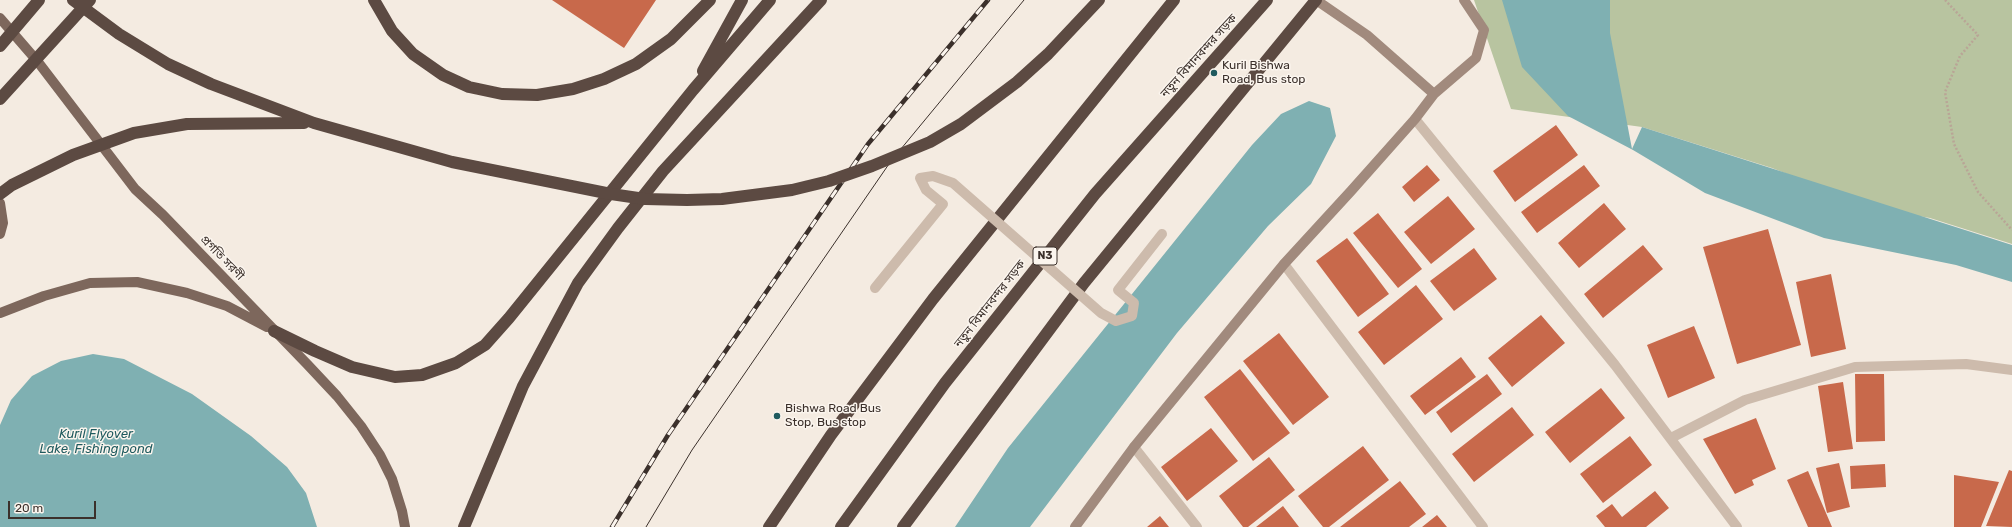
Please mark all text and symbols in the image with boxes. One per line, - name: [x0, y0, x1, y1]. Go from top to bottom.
- street label: নতুন বিমানবন্দর সড়ক: [1158, 11, 1240, 101]
- place label: Kuril Bishwa Road, Bus stop: [1222, 59, 1306, 87]
- marker: Kuril Bishwa Road, Bus stop: [1209, 68, 1219, 78]
- street label: প্রগতি সরণী: [197, 233, 247, 283]
- road number: N3: [1033, 247, 1057, 265]
- street label: নতুন বিমানবন্দর সড়ক: [951, 257, 1029, 351]
- place label: Bishwa Road Bus Stop, Bus stop: [785, 402, 881, 430]
- marker: Bishwa Road Bus Stop, Bus stop: [772, 411, 782, 421]
- water label: Kuril Flyover Lake, Fishing pond: [39, 426, 153, 457]
- scale bar: [10, 493, 98, 519]
- text: 20 m: [15, 501, 43, 515]

